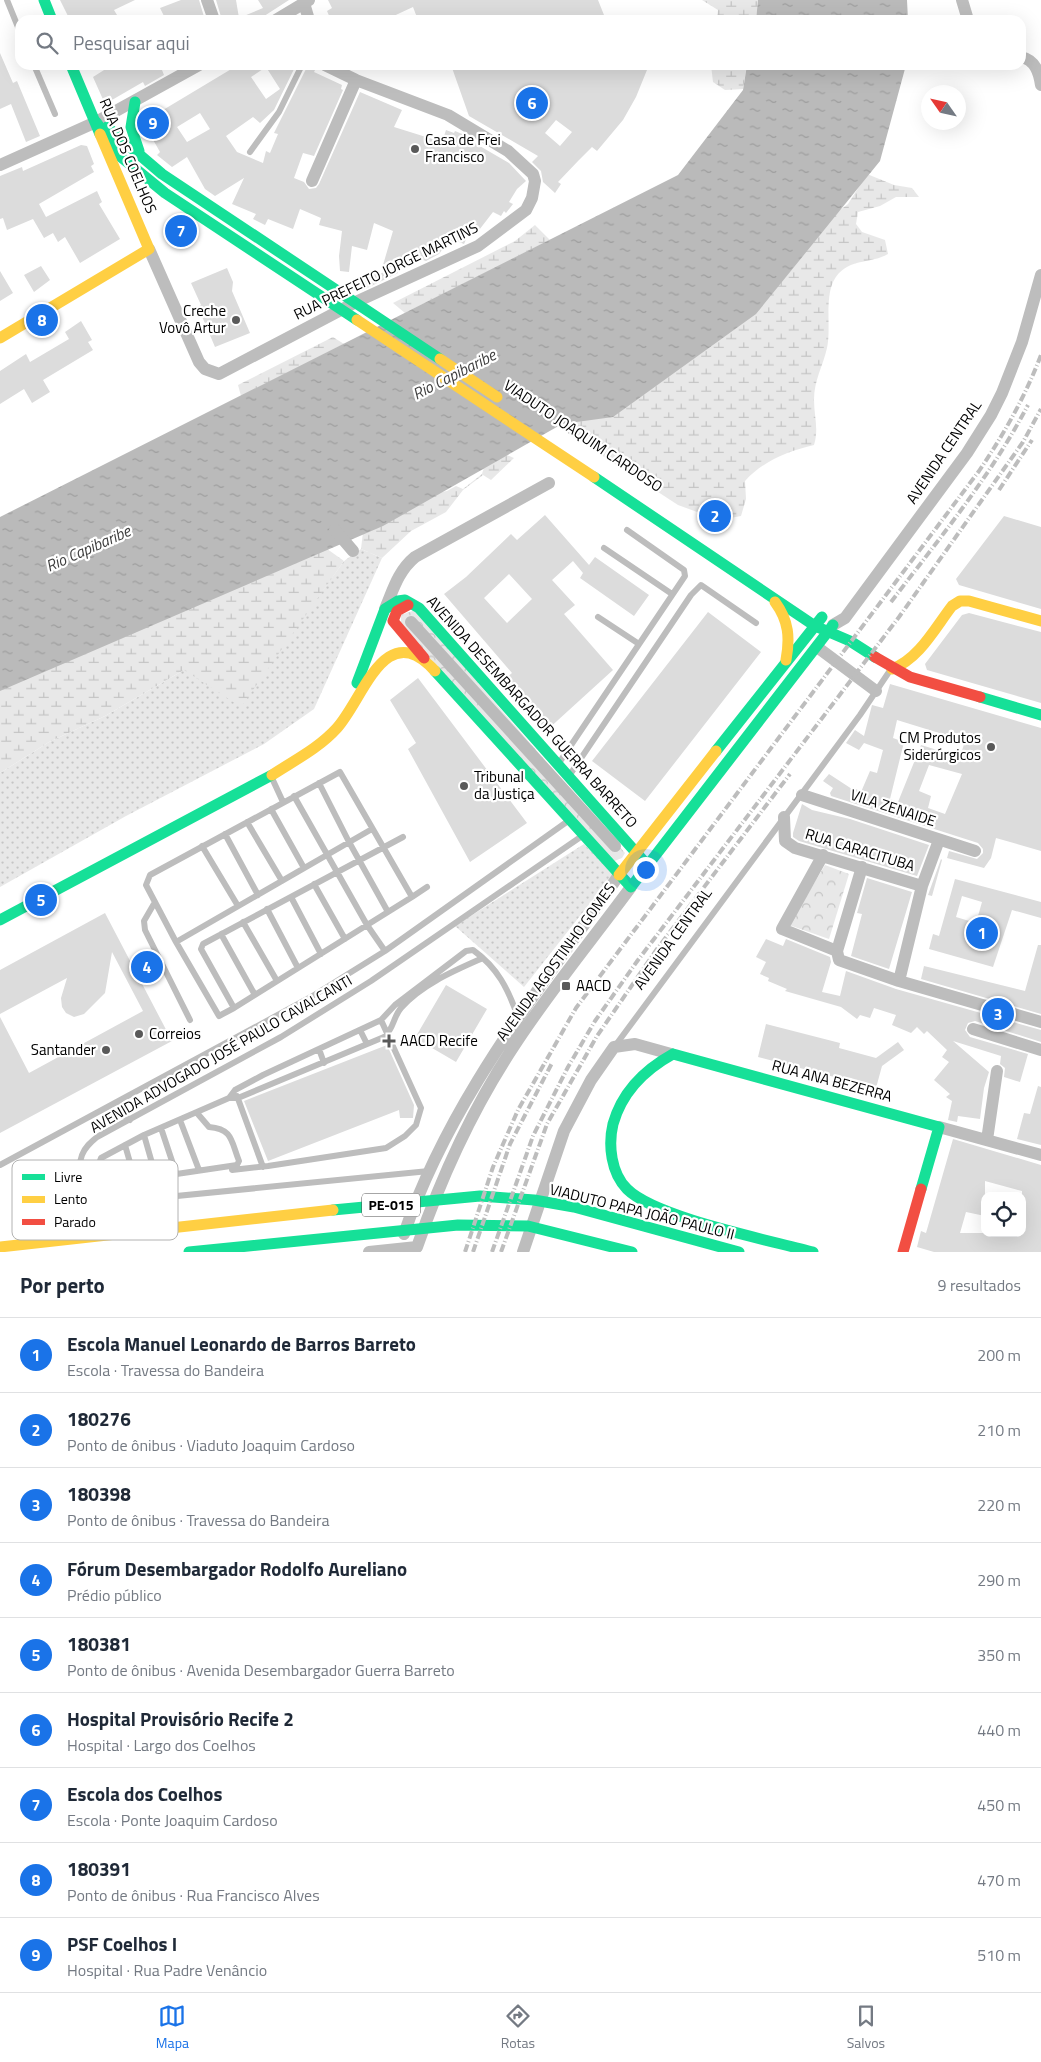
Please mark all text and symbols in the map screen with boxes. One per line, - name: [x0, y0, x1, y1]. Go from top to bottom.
- search box: [15, 15, 1026, 70]
- text: Pesquisar aqui: [73, 28, 190, 57]
- icon: search: [33, 29, 61, 57]
- pin: 6: [516, 84, 548, 122]
- north arrow: [921, 85, 966, 130]
- street label: RUA DOS COELHOS: [94, 94, 163, 217]
- pin: 9: [137, 104, 169, 142]
- place label: Casa de Frei Francisco: [425, 128, 501, 168]
- marker: Casa de Frei Francisco: [409, 143, 421, 155]
- pin: 7: [165, 212, 197, 250]
- street label: RUA PREFEITO JORGE MARTINS: [290, 216, 482, 325]
- place label: Creche Vovô Artur: [159, 299, 226, 339]
- pin: 8: [26, 301, 58, 339]
- marker: Creche Vovô Artur: [230, 314, 242, 326]
- water label: Rio Capibaribe: [408, 342, 501, 405]
- street label: VIADUTO JOAQUIM CARDOSO: [499, 374, 667, 498]
- street label: AVENIDA CENTRAL: [900, 395, 987, 508]
- pin: 2: [699, 497, 731, 535]
- water label: Rio Capibaribe: [42, 518, 136, 577]
- street label: AVENIDA DESEMBARGADOR GUERRA BARRETO: [422, 590, 643, 833]
- place label: CM Produtos Siderúrgicos: [899, 726, 981, 766]
- marker: CM Produtos Siderúrgicos: [985, 741, 997, 753]
- place label: Tribunal da Justiça: [474, 765, 535, 805]
- marker: Tribunal da Justiça: [458, 780, 470, 792]
- street label: VILA ZENAIDE: [847, 783, 939, 832]
- street label: RUA CARACITUBA: [803, 822, 918, 877]
- your location: [633, 857, 659, 883]
- street label: AVENIDA AGOSTINHO GOMES: [490, 878, 621, 1045]
- pin: 5: [25, 881, 57, 919]
- street label: AVENIDA CENTRAL: [628, 883, 717, 994]
- pin: 1: [966, 914, 998, 952]
- pin: 4: [131, 948, 163, 986]
- street label: AVENIDA ADVOGADO JOSÉ PAULO CAVALCANTI: [85, 969, 356, 1138]
- place label: AACD: [576, 974, 612, 997]
- marker: AACD: [560, 980, 572, 992]
- pin: 3: [982, 995, 1014, 1033]
- place label: Correios: [149, 1022, 201, 1045]
- marker: Correios: [133, 1028, 145, 1040]
- place label: AACD Recife: [400, 1029, 478, 1052]
- marker: AACD Recife: [382, 1034, 396, 1048]
- place label: Santander: [31, 1038, 96, 1061]
- marker: Santander: [100, 1044, 112, 1056]
- street label: RUA ANA BEZERRA: [769, 1053, 895, 1108]
- legend: [12, 1160, 178, 1240]
- text: Livre: [54, 1166, 82, 1187]
- street label: VIADUTO PAPA JOÃO PAULO II: [547, 1177, 737, 1246]
- text: Lento: [54, 1188, 88, 1209]
- map controls: [981, 1192, 1026, 1237]
- button: locate: [981, 1192, 1026, 1237]
- road number: PE-015: [362, 1194, 420, 1216]
- text: Parado: [54, 1211, 96, 1232]
- text: Por perto: [20, 1269, 105, 1301]
- text: 9 resultados: [937, 1273, 1021, 1297]
- text: Escola Manuel Leonardo de Barros Barreto: [67, 1329, 416, 1358]
- text: 1: [32, 1343, 40, 1367]
- text: 200 m: [977, 1343, 1021, 1367]
- text: Escola · Travessa do Bandeira: [67, 1358, 264, 1382]
- text: 180276: [67, 1404, 131, 1433]
- text: 2: [32, 1418, 40, 1442]
- text: 210 m: [977, 1418, 1021, 1442]
- text: Ponto de ônibus · Viaduto Joaquim Cardoso: [67, 1433, 355, 1457]
- text: 180398: [67, 1479, 131, 1508]
- text: 3: [32, 1493, 40, 1517]
- text: 220 m: [977, 1493, 1021, 1517]
- text: Ponto de ônibus · Travessa do Bandeira: [67, 1508, 330, 1532]
- text: Fórum Desembargador Rodolfo Aureliano: [67, 1554, 407, 1583]
- text: 4: [32, 1568, 40, 1592]
- text: 290 m: [977, 1568, 1021, 1592]
- text: Prédio público: [67, 1583, 162, 1607]
- text: 180381: [67, 1629, 131, 1658]
- text: 5: [32, 1643, 40, 1667]
- text: 350 m: [977, 1643, 1021, 1667]
- text: Ponto de ônibus · Avenida Desembargador Guerra Barreto: [67, 1658, 455, 1682]
- text: Hospital Provisório Recife 2: [67, 1704, 294, 1733]
- text: 6: [32, 1718, 40, 1742]
- text: 440 m: [977, 1718, 1021, 1742]
- text: Hospital · Largo dos Coelhos: [67, 1733, 256, 1757]
- text: Escola dos Coelhos: [67, 1779, 222, 1808]
- text: 7: [32, 1793, 40, 1817]
- text: 450 m: [977, 1793, 1021, 1817]
- text: Escola · Ponte Joaquim Cardoso: [67, 1808, 278, 1832]
- text: 180391: [67, 1854, 131, 1883]
- text: 8: [32, 1868, 40, 1892]
- text: 470 m: [977, 1868, 1021, 1892]
- text: Ponto de ônibus · Rua Francisco Alves: [67, 1883, 320, 1907]
- text: PSF Coelhos I: [67, 1929, 177, 1958]
- text: 9: [32, 1943, 40, 1967]
- text: 510 m: [977, 1943, 1021, 1967]
- text: Hospital · Rua Padre Venâncio: [67, 1958, 267, 1982]
- tab: Mapa: [156, 2002, 189, 2053]
- tab: Rotas: [501, 2002, 535, 2053]
- tab: Salvos: [847, 2002, 885, 2053]

